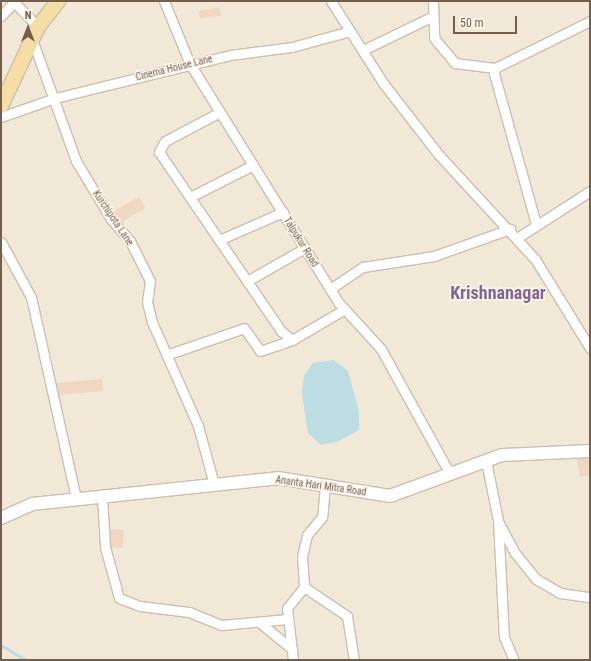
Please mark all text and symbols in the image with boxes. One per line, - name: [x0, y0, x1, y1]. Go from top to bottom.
- north arrow: [8, 8, 48, 48]
- scale bar: [455, 8, 519, 34]
- text: N: [25, 9, 31, 22]
- text: 50 m: [460, 16, 484, 30]
- street label: Cinema House Lane: [134, 53, 214, 83]
- street label: Kurchipota Lane: [90, 188, 136, 248]
- street label: Talpukur Road: [281, 215, 321, 269]
- district label: Krishnanagar: [450, 282, 546, 304]
- street label: Ananta Hari Mitra Road: [275, 474, 367, 498]

